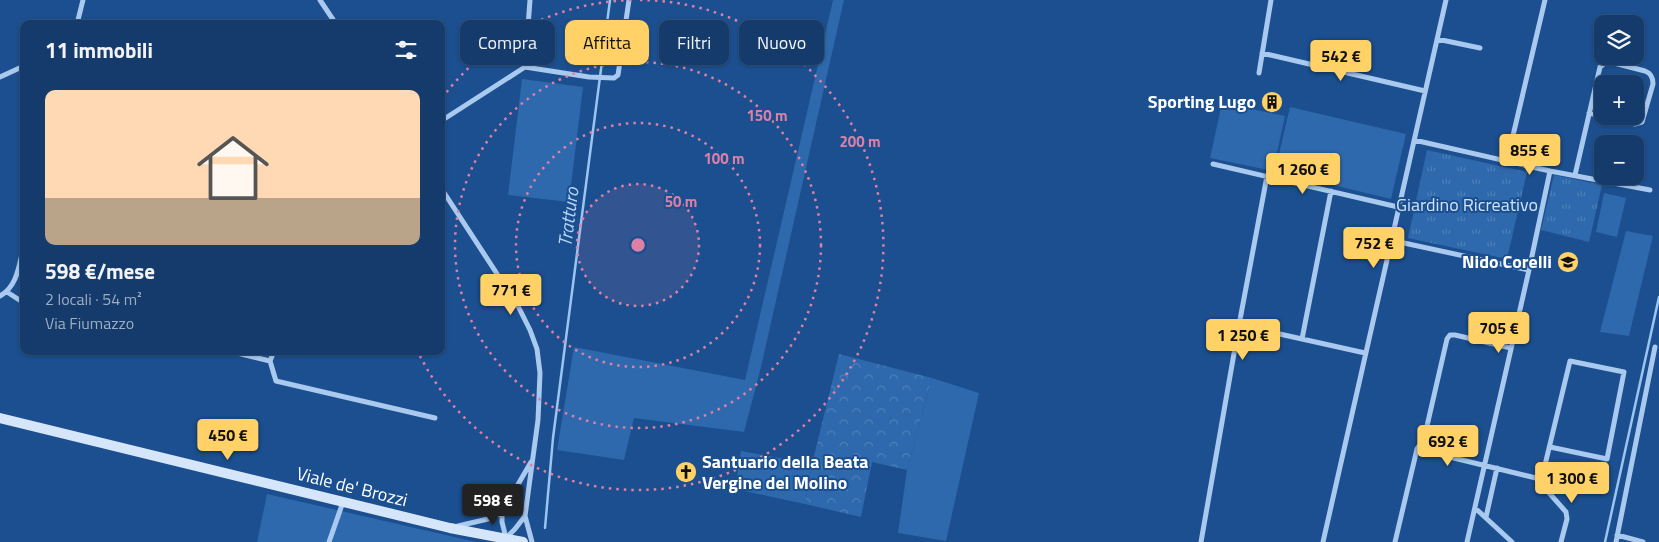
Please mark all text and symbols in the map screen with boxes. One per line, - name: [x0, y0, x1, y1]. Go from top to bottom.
- map controls: [1594, 15, 1644, 185]
- button: layers: [1594, 15, 1644, 65]
- chip: Compra: [460, 20, 555, 65]
- chip: Affitta: [565, 20, 649, 65]
- chip: Filtri: [659, 20, 729, 65]
- chip: Nuovo: [739, 20, 824, 65]
- text: 11 immobili: [45, 34, 153, 66]
- icon: filters: [392, 36, 420, 64]
- pin: 542 €: [1306, 39, 1376, 82]
- text: 542 €: [1321, 44, 1361, 68]
- button: +: [1594, 75, 1644, 125]
- place label: Sporting Lugo: [1148, 88, 1256, 115]
- building icon: Sporting Lugo: [1260, 90, 1284, 114]
- text: 150 m: [746, 104, 788, 127]
- icon: home: [188, 123, 278, 213]
- text: 200 m: [839, 130, 881, 153]
- pin: 855 €: [1495, 134, 1565, 176]
- button: −: [1594, 135, 1644, 185]
- text: 855 €: [1510, 138, 1550, 162]
- text: 100 m: [703, 147, 745, 170]
- pin: 1 260 €: [1257, 152, 1349, 195]
- text: 1 260 €: [1277, 157, 1329, 181]
- water label: Tratturo: [549, 185, 586, 248]
- text: 50 m: [665, 190, 697, 213]
- park label: Giardino Ricreativo: [1396, 191, 1538, 218]
- pin: 752 €: [1339, 226, 1409, 269]
- text: 752 €: [1354, 231, 1394, 255]
- centre of rings: [629, 236, 647, 254]
- place label: Nido Corelli: [1462, 248, 1552, 275]
- school or university icon: Nido Corelli: [1556, 250, 1580, 274]
- text: 598 €/mese: [45, 255, 155, 287]
- pin: 771 €: [476, 274, 546, 316]
- text: 771 €: [491, 278, 531, 302]
- text: 2 locali · 54 m²: [45, 287, 142, 311]
- text: Via Fiumazzo: [45, 311, 134, 335]
- pin: 705 €: [1464, 312, 1534, 354]
- text: 705 €: [1479, 316, 1519, 340]
- pin: 1 250 €: [1197, 318, 1289, 361]
- text: 1 250 €: [1217, 323, 1269, 347]
- pin: 450 €: [193, 418, 263, 461]
- text: 450 €: [208, 423, 248, 447]
- pin: 692 €: [1413, 424, 1483, 467]
- text: 692 €: [1428, 429, 1468, 453]
- place label: Santuario della Beata Vergine del Molino: [702, 448, 869, 496]
- street label: Viale de' Brozzi: [294, 460, 411, 513]
- church icon: Santuario della Beata Vergine del Molino: [674, 460, 698, 484]
- pin: 1 300 €: [1526, 462, 1618, 504]
- text: 1 300 €: [1546, 466, 1598, 490]
- pin: 598 €: [458, 484, 528, 526]
- text: 598 €: [473, 488, 513, 512]

